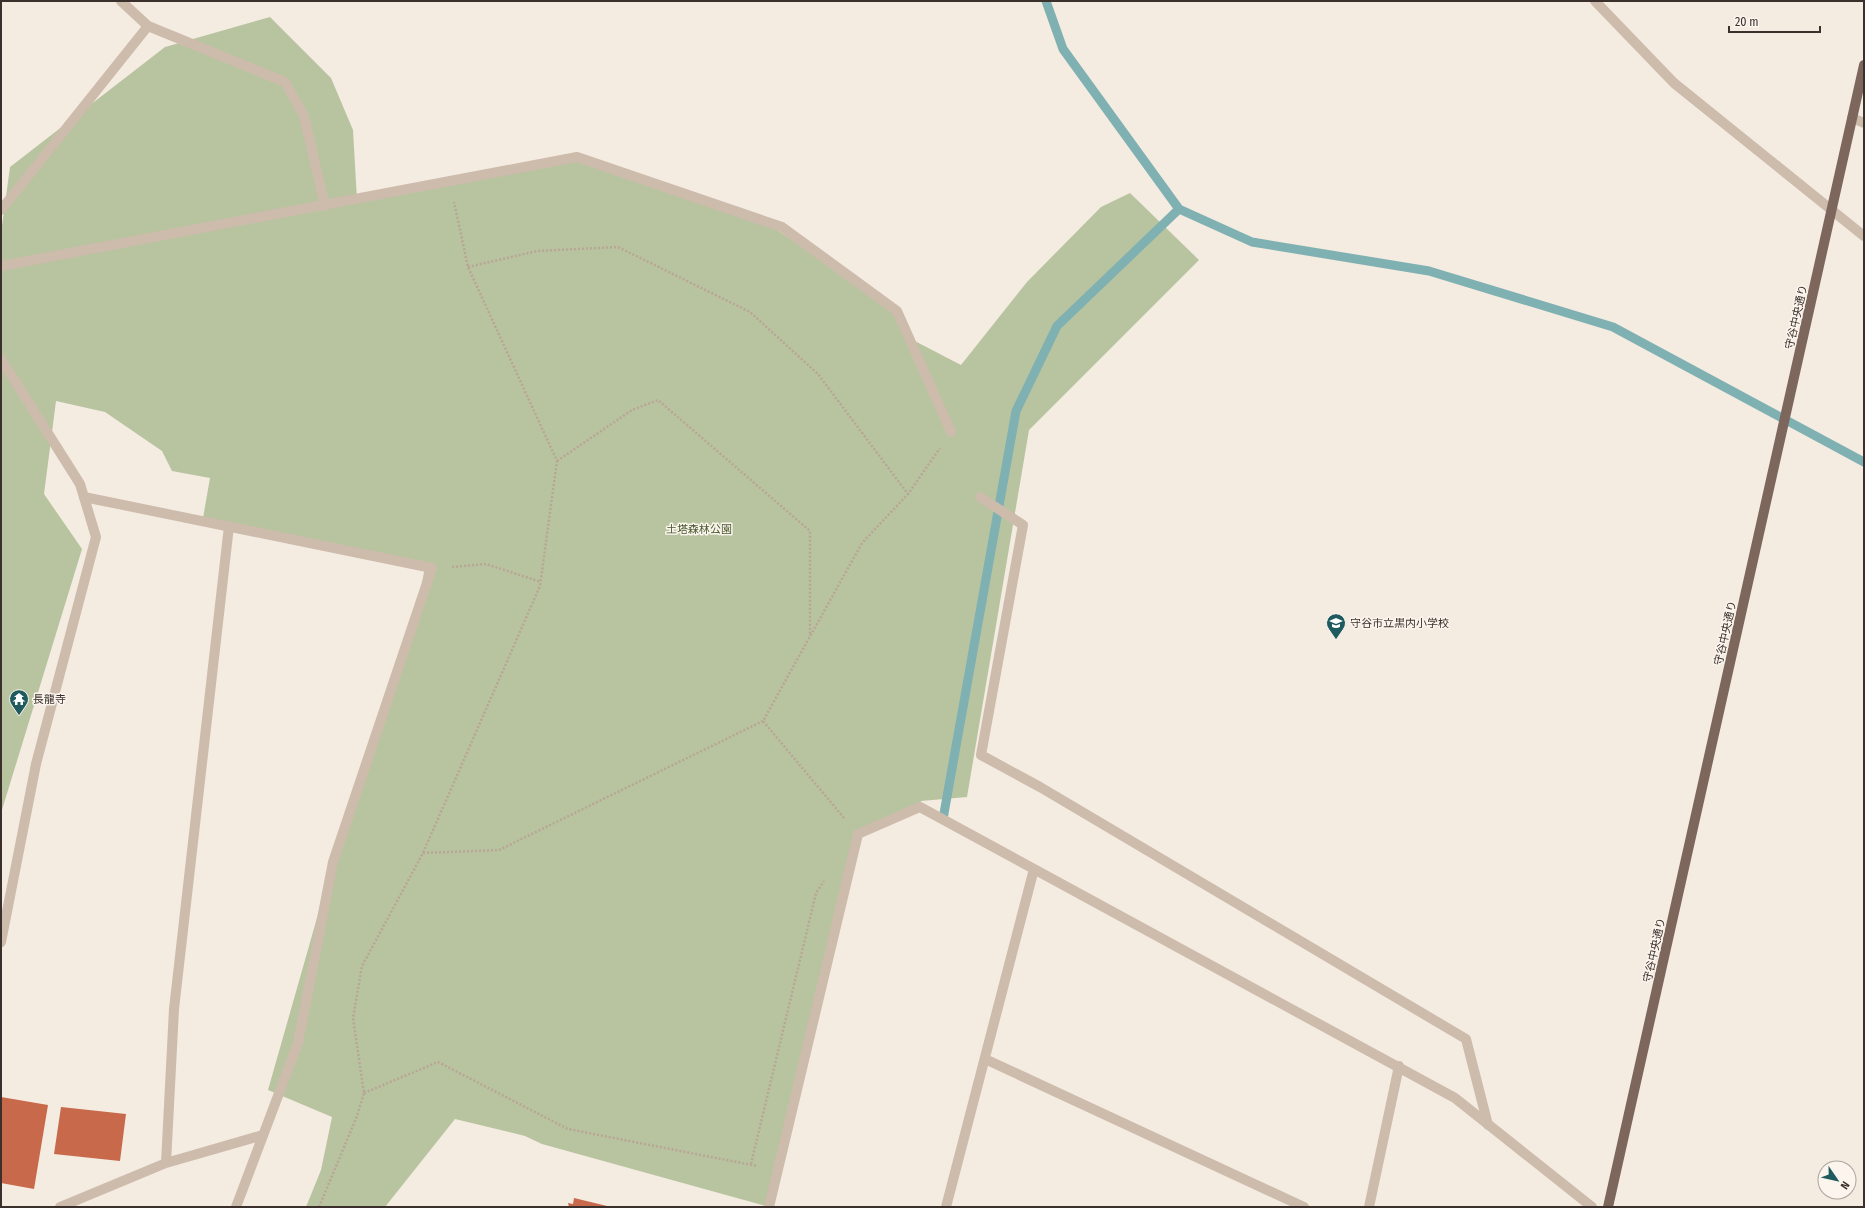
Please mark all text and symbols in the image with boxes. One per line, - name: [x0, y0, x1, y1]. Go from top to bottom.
- scale bar: [1729, 8, 1820, 34]
- text: 20 m: [1735, 15, 1759, 29]
- street label: 守谷中央通り: [1783, 283, 1810, 351]
- park label: 土塔森林公園: [666, 523, 732, 536]
- street label: 守谷中央通り: [1712, 599, 1739, 667]
- school or university icon: 守谷市立黒内小学校: [1325, 612, 1347, 640]
- place label: 守谷市立黒内小学校: [1350, 617, 1449, 630]
- temple icon: 長龍寺: [8, 688, 30, 716]
- place label: 長龍寺: [33, 693, 66, 706]
- street label: 守谷中央通り: [1641, 916, 1668, 984]
- north arrow: [1817, 1160, 1857, 1200]
- text: N: [1838, 1179, 1852, 1192]

